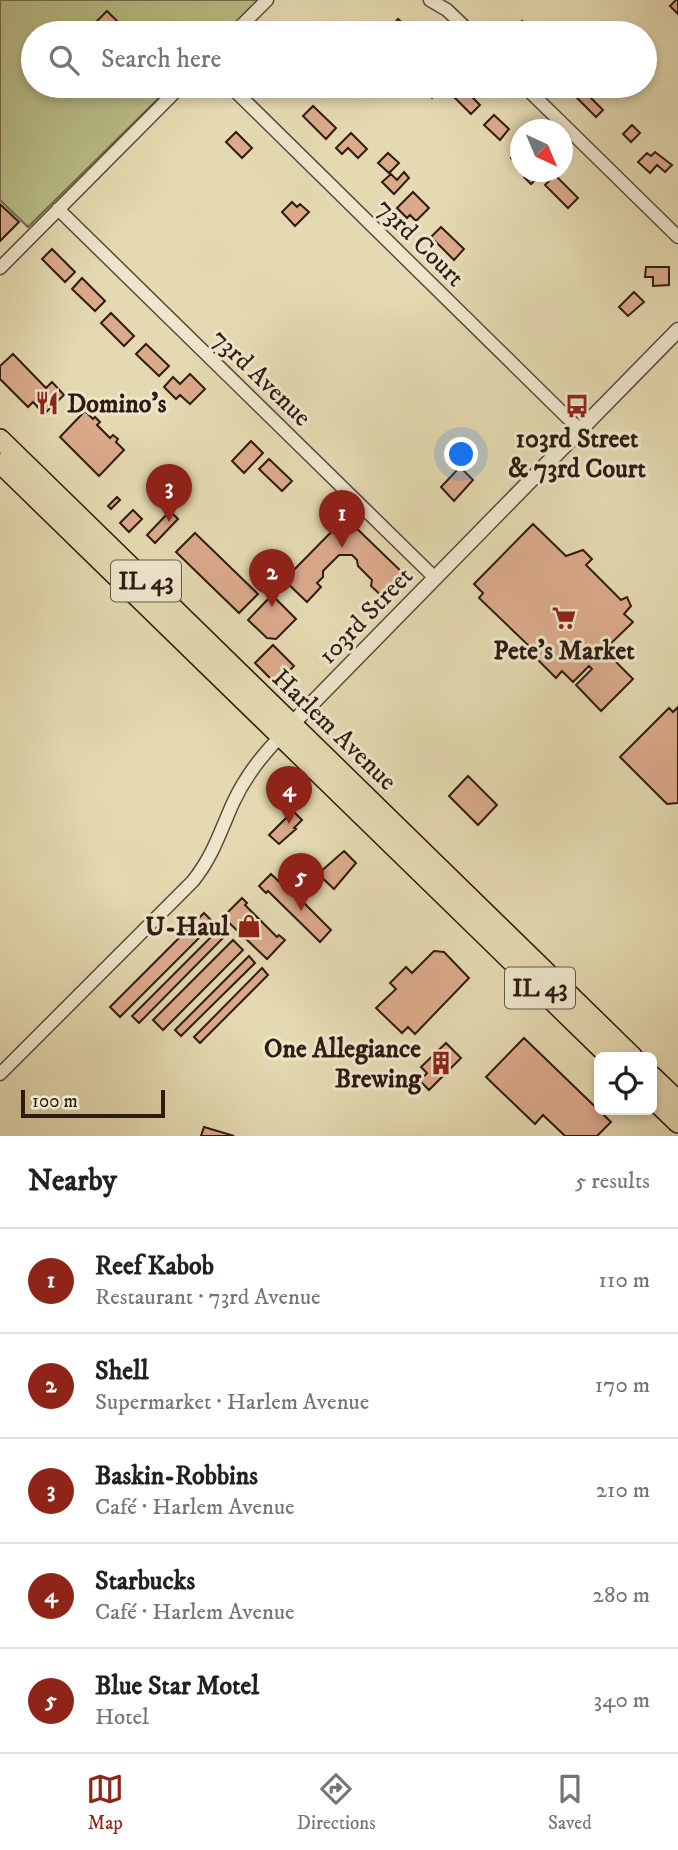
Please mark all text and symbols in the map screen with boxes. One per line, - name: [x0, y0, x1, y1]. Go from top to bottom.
- search box: [21, 21, 657, 98]
- icon: search: [45, 41, 83, 79]
- text: Search here: [101, 43, 221, 76]
- north arrow: [510, 119, 573, 182]
- street label: 73rd Court: [369, 192, 471, 294]
- street label: 73rd Avenue: [204, 322, 318, 434]
- place label: Domino's: [67, 388, 167, 421]
- restaurant icon: Domino's: [33, 389, 61, 417]
- bus stop icon: 103rd Street & 73rd Court: [563, 392, 591, 420]
- place label: 103rd Street & 73rd Court: [508, 423, 646, 486]
- your location: [444, 437, 478, 471]
- pin: 3: [146, 464, 192, 522]
- pin: 1: [319, 490, 365, 548]
- pin: 2: [249, 549, 295, 607]
- road number: IL 43: [111, 560, 181, 602]
- street label: 103rd Street: [312, 560, 421, 672]
- supermarket icon: Pete's Market: [550, 604, 578, 632]
- place label: Pete's Market: [493, 635, 635, 668]
- street label: Harlem Avenue: [265, 662, 403, 798]
- pin: 4: [266, 766, 312, 824]
- pin: 5: [278, 853, 324, 911]
- place label: U-Haul: [145, 911, 230, 944]
- shop icon: U-Haul: [235, 912, 263, 940]
- road number: IL 43: [505, 968, 575, 1008]
- place label: One Allegiance Brewing: [264, 1033, 422, 1096]
- building icon: One Allegiance Brewing: [427, 1049, 455, 1077]
- map controls: [594, 1052, 657, 1115]
- button: locate: [594, 1052, 657, 1115]
- scale bar: [21, 1087, 164, 1119]
- text: 100 m: [32, 1090, 78, 1113]
- text: Nearby: [28, 1163, 117, 1200]
- text: 5 results: [575, 1167, 650, 1196]
- text: Reef Kabob: [95, 1250, 214, 1283]
- text: 1: [47, 1266, 55, 1295]
- text: 110 m: [599, 1266, 650, 1295]
- text: Restaurant · 73rd Avenue: [95, 1283, 321, 1312]
- text: Shell: [95, 1355, 149, 1388]
- text: 2: [45, 1371, 57, 1400]
- text: 170 m: [595, 1371, 650, 1400]
- text: Supermarket · Harlem Avenue: [95, 1388, 369, 1417]
- text: Baskin-Robbins: [95, 1460, 258, 1493]
- text: 3: [47, 1476, 55, 1505]
- text: 210 m: [596, 1476, 650, 1505]
- text: Café · Harlem Avenue: [95, 1493, 295, 1522]
- text: Starbucks: [95, 1565, 195, 1598]
- text: 4: [44, 1581, 58, 1610]
- text: 280 m: [593, 1581, 650, 1610]
- text: Café · Harlem Avenue: [95, 1598, 295, 1627]
- text: Blue Star Motel: [95, 1670, 259, 1703]
- text: 5: [45, 1686, 57, 1715]
- text: 340 m: [594, 1686, 650, 1715]
- text: Hotel: [95, 1703, 149, 1732]
- tab: Map: [86, 1770, 124, 1835]
- tab: Directions: [297, 1770, 376, 1835]
- tab: Saved: [548, 1770, 592, 1835]

